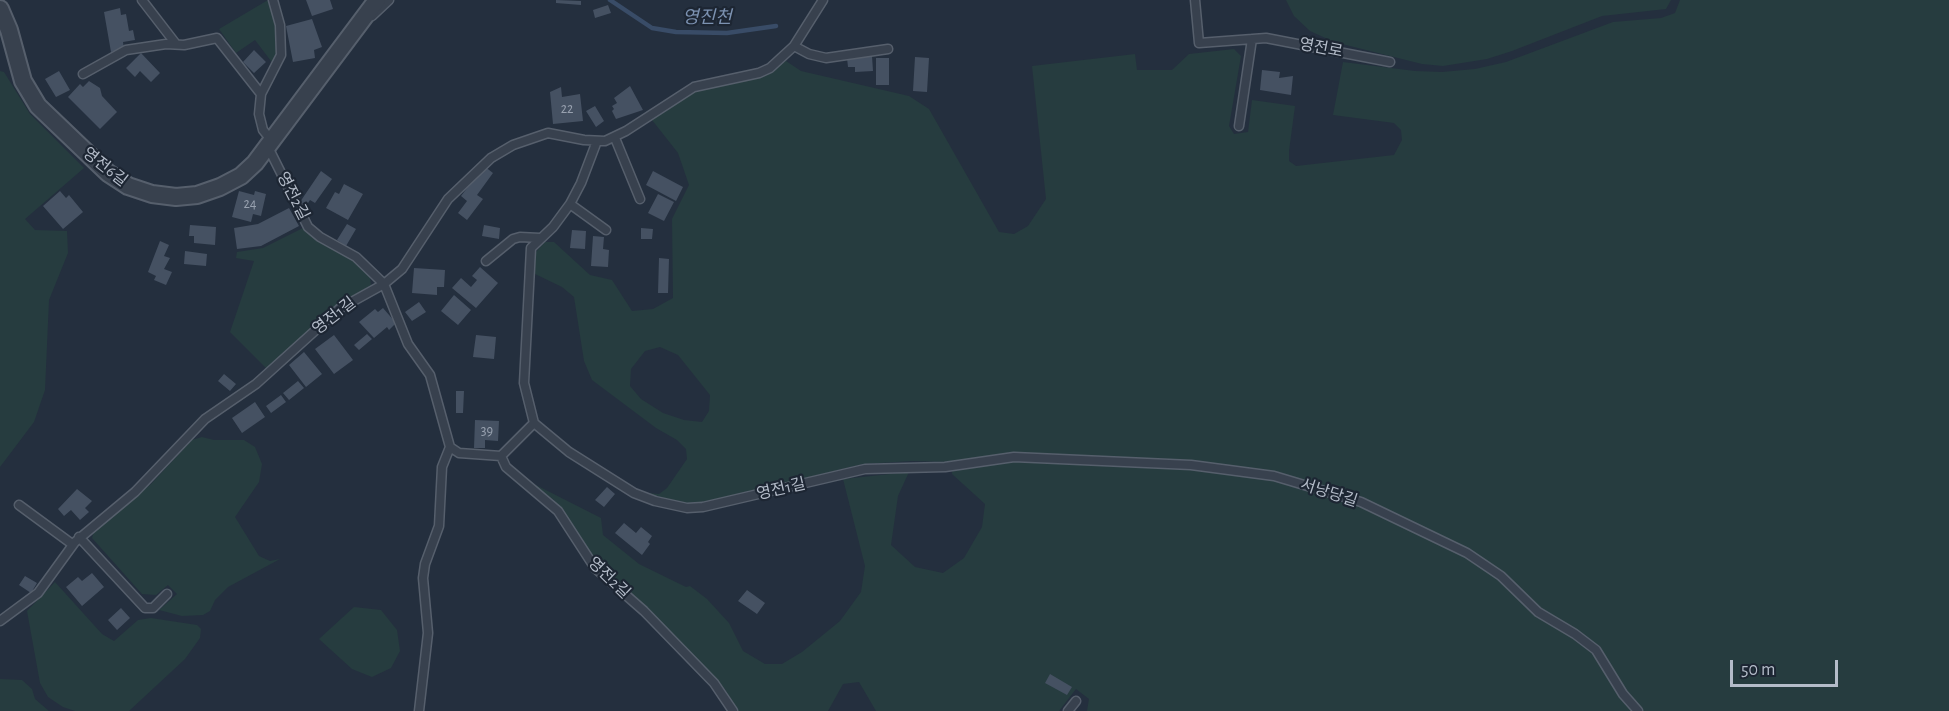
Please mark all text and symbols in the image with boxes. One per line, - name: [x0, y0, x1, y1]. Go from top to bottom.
- water label: 영진천: [682, 7, 732, 29]
- street label: 영전로: [1297, 34, 1345, 62]
- house number: 22: [561, 101, 573, 117]
- street label: 영전6길: [79, 144, 131, 190]
- street label: 영전2길: [273, 169, 313, 223]
- house number: 24: [243, 196, 257, 212]
- street label: 영전1길: [309, 293, 359, 339]
- house number: 39: [481, 423, 493, 439]
- street label: 영전1길: [755, 474, 807, 504]
- street label: 서낭당길: [1298, 475, 1360, 511]
- street label: 영전2길: [584, 553, 634, 603]
- scale bar: [1733, 648, 1841, 686]
- text: 50 m: [1741, 661, 1775, 679]

